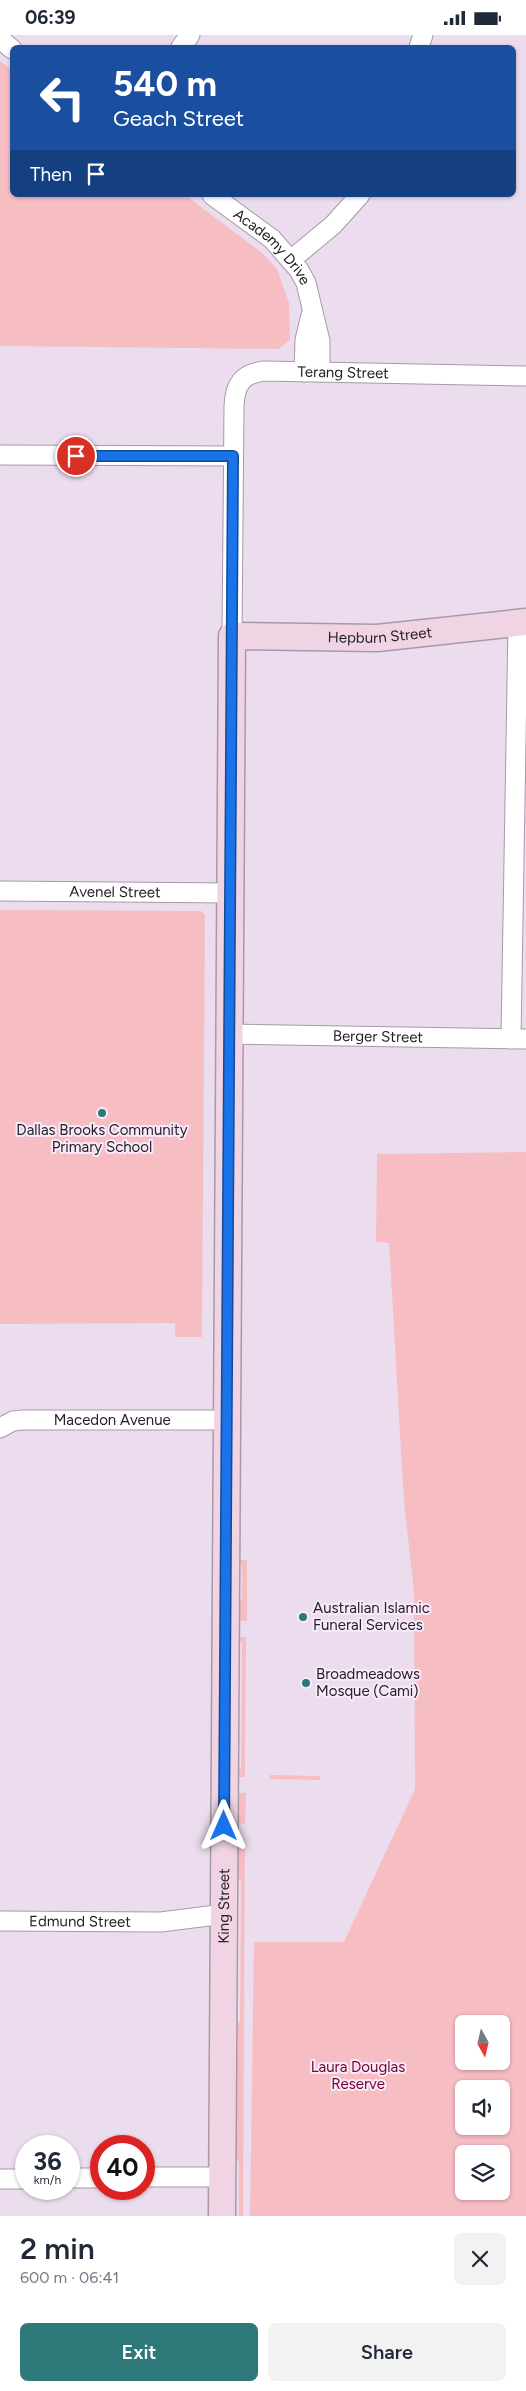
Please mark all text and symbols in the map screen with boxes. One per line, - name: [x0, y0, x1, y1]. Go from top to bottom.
- text: 06:39: [25, 6, 76, 29]
- text: 540 m: [113, 63, 217, 105]
- icon: left: [30, 65, 95, 130]
- text: Geach Street: [113, 105, 244, 132]
- icon: arrive: [82, 160, 110, 188]
- text: Then: [30, 163, 72, 186]
- street label: Academy Drive: [230, 205, 314, 288]
- street label: Terang Street: [297, 363, 389, 382]
- pin: [55, 435, 97, 477]
- icon: arrive: [62, 442, 90, 470]
- street label: Hepburn Street: [327, 623, 433, 647]
- street label: Avenel Street: [69, 883, 161, 901]
- street label: Berger Street: [333, 1027, 424, 1046]
- marker: Dallas Brooks Community Primary School: [96, 1107, 108, 1119]
- place label: Dallas Brooks Community Primary School: [16, 1121, 188, 1156]
- street label: Macedon Avenue: [54, 1411, 171, 1429]
- place label: Australian Islamic Funeral Services: [313, 1599, 430, 1634]
- marker: Australian Islamic Funeral Services: [297, 1611, 309, 1623]
- place label: Broadmeadows Mosque (Cami): [316, 1665, 420, 1700]
- marker: Broadmeadows Mosque (Cami): [300, 1677, 312, 1689]
- position arrow: [197, 1799, 249, 1851]
- street label: King Street: [215, 1868, 233, 1944]
- street label: Edmund Street: [29, 1912, 131, 1931]
- north arrow: [455, 2015, 510, 2070]
- map controls: [455, 2015, 510, 2200]
- park label: Laura Douglas Reserve: [311, 2058, 405, 2093]
- button: sound: [455, 2080, 510, 2135]
- speed limit sign: 40: [90, 2135, 155, 2200]
- button: layers: [455, 2145, 510, 2200]
- text: 36: [33, 2146, 62, 2176]
- text: km/h: [34, 2173, 61, 2187]
- text: 2 min: [20, 2230, 95, 2267]
- button: close: [454, 2233, 506, 2285]
- text: 600 m · 06:41: [20, 2268, 119, 2287]
- button: Exit: [20, 2323, 258, 2381]
- button: Share: [268, 2323, 506, 2381]

